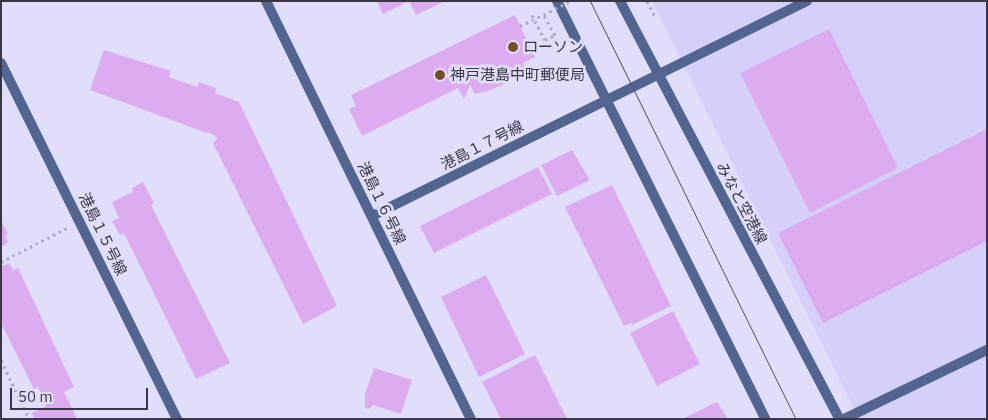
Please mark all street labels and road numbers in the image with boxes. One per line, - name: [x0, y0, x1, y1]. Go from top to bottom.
- street label: 港島１７号線: [438, 117, 526, 173]
- street label: 港島１６号線: [354, 159, 410, 247]
- street label: みなと空港線: [713, 159, 771, 247]
- street label: 港島１５号線: [75, 190, 131, 278]

